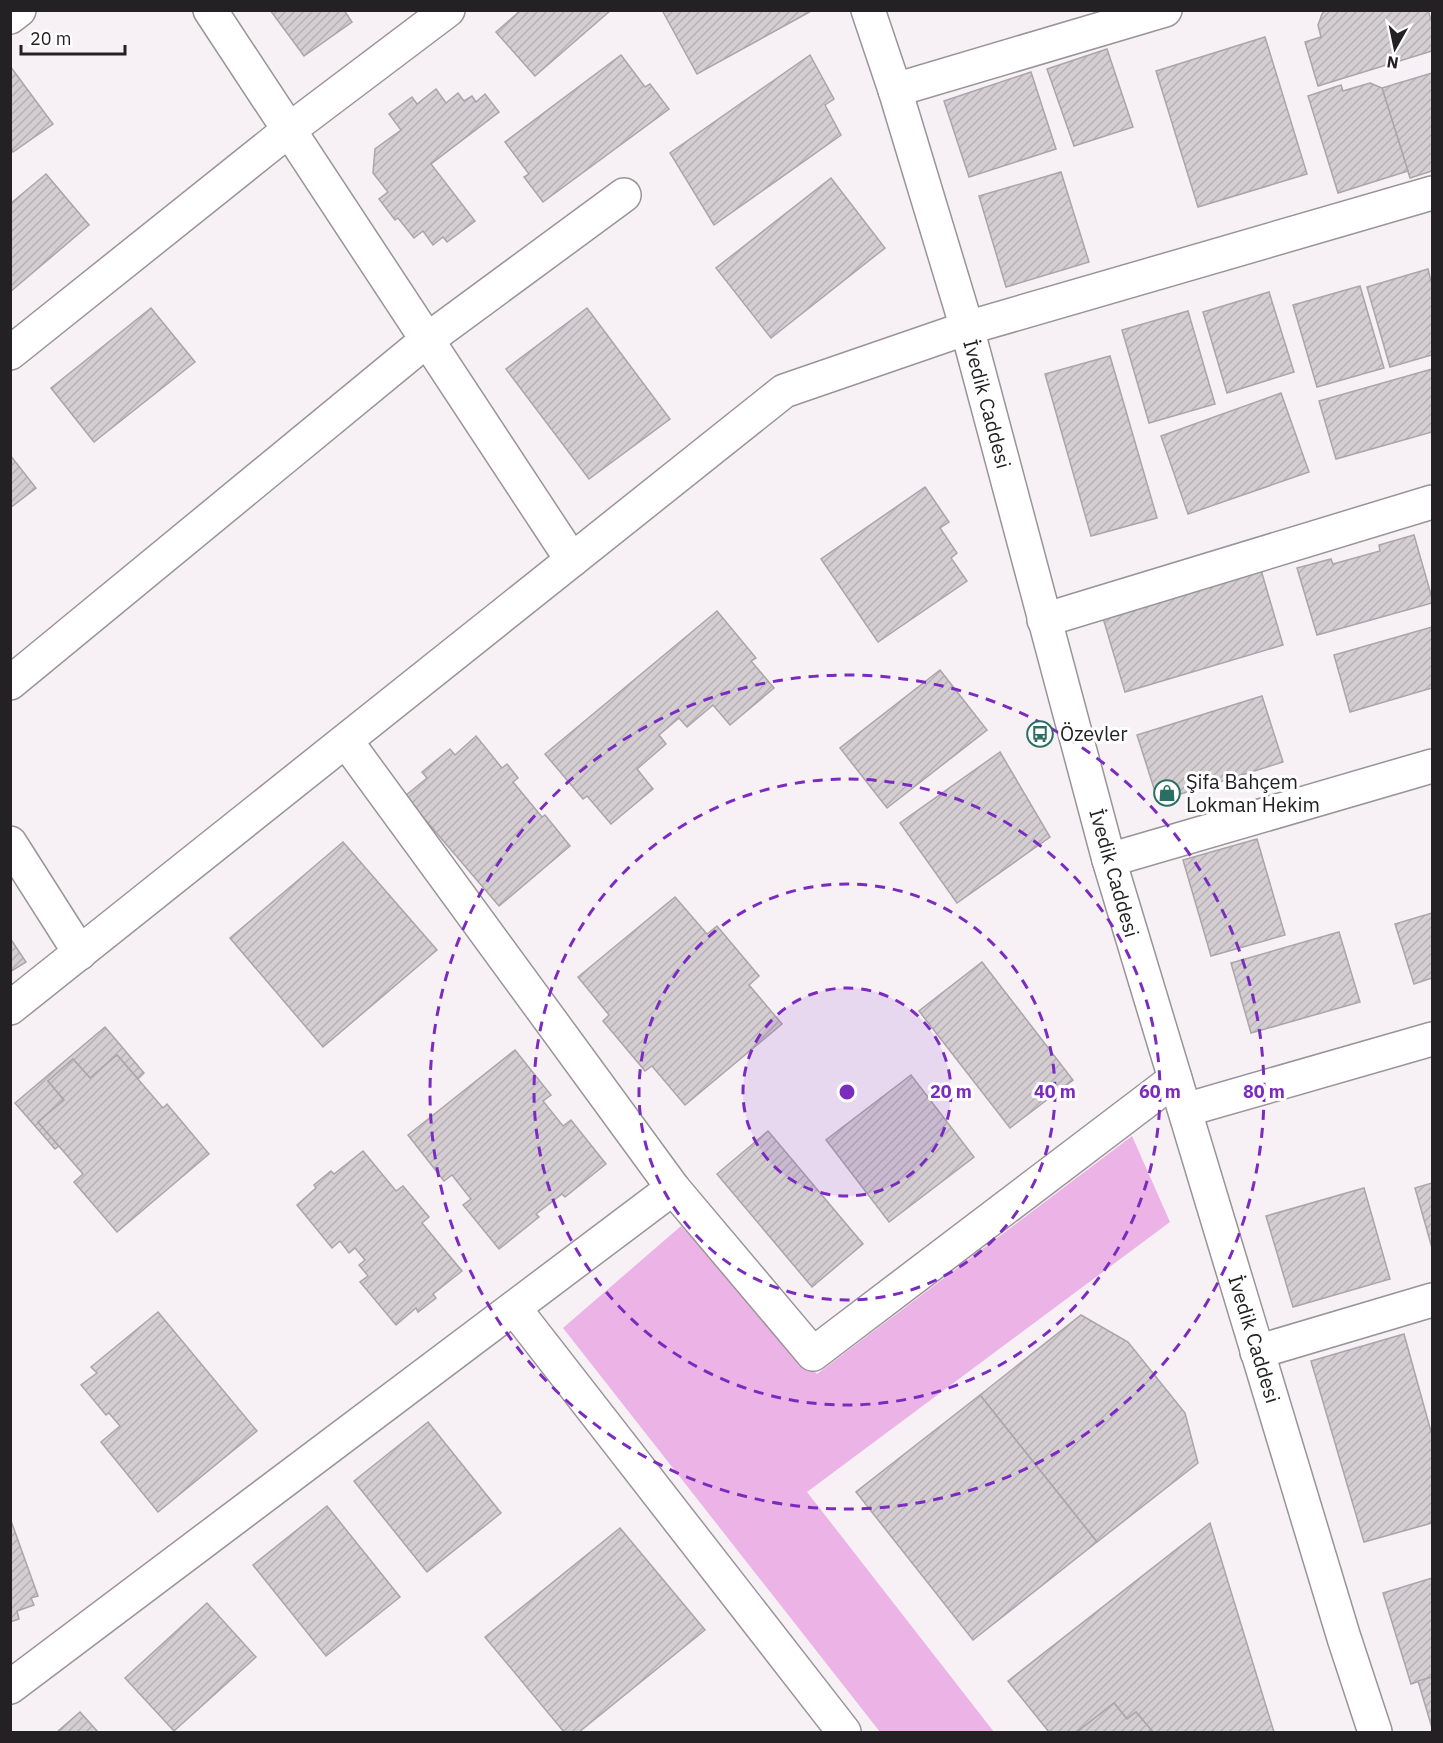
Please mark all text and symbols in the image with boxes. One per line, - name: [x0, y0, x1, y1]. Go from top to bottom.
- scale bar: [21, 18, 124, 56]
- north arrow: [1365, 18, 1425, 78]
- text: 20 m: [30, 27, 72, 50]
- text: N: [1385, 52, 1400, 74]
- street label: İvedik Caddesi: [957, 336, 1018, 471]
- bus stop icon: Özevler: [1025, 719, 1055, 749]
- place label: Özevler: [1060, 720, 1128, 747]
- place label: Şifa Bahçem Lokman Hekim: [1186, 768, 1320, 818]
- shop icon: Şifa Bahçem Lokman Hekim: [1152, 778, 1182, 808]
- street label: İvedik Caddesi: [1083, 805, 1146, 940]
- text: 20 m: [930, 1080, 972, 1103]
- text: 40 m: [1034, 1080, 1076, 1103]
- text: 60 m: [1139, 1080, 1181, 1103]
- text: 80 m: [1243, 1080, 1285, 1103]
- centre of rings: [837, 1082, 857, 1102]
- street label: İvedik Caddesi: [1222, 1272, 1287, 1406]

